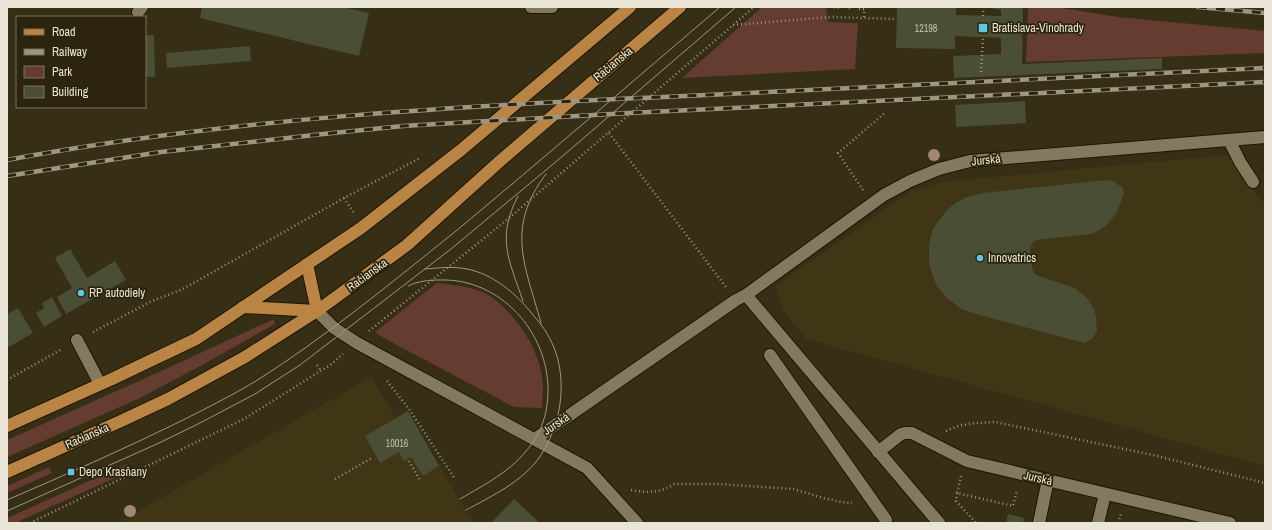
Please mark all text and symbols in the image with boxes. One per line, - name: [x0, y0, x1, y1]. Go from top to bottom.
- legend: [16, 16, 146, 108]
- place label: Bratislava-Vinohrady: [992, 20, 1084, 36]
- house number: 12198: [915, 22, 938, 35]
- marker: Bratislava-Vinohrady: [977, 22, 989, 34]
- text: Road: [52, 24, 76, 40]
- street label: Račianska: [590, 43, 636, 85]
- text: Railway: [52, 44, 87, 60]
- text: Park: [52, 64, 72, 80]
- text: Building: [52, 84, 89, 100]
- street label: Jurská: [971, 150, 1002, 169]
- place label: Innovatrics: [988, 250, 1036, 266]
- marker: Innovatrics: [975, 253, 985, 263]
- street label: Račianska: [343, 255, 391, 295]
- place label: RP autodiely: [89, 285, 145, 301]
- marker: RP autodiely: [76, 288, 86, 298]
- street label: Jurská: [540, 409, 573, 439]
- street label: Račianska: [63, 419, 112, 453]
- house number: 10016: [386, 437, 409, 450]
- place label: Depo Krasňany: [79, 464, 147, 480]
- marker: Depo Krasňany: [66, 467, 76, 477]
- street label: Jurská: [1022, 467, 1054, 489]

